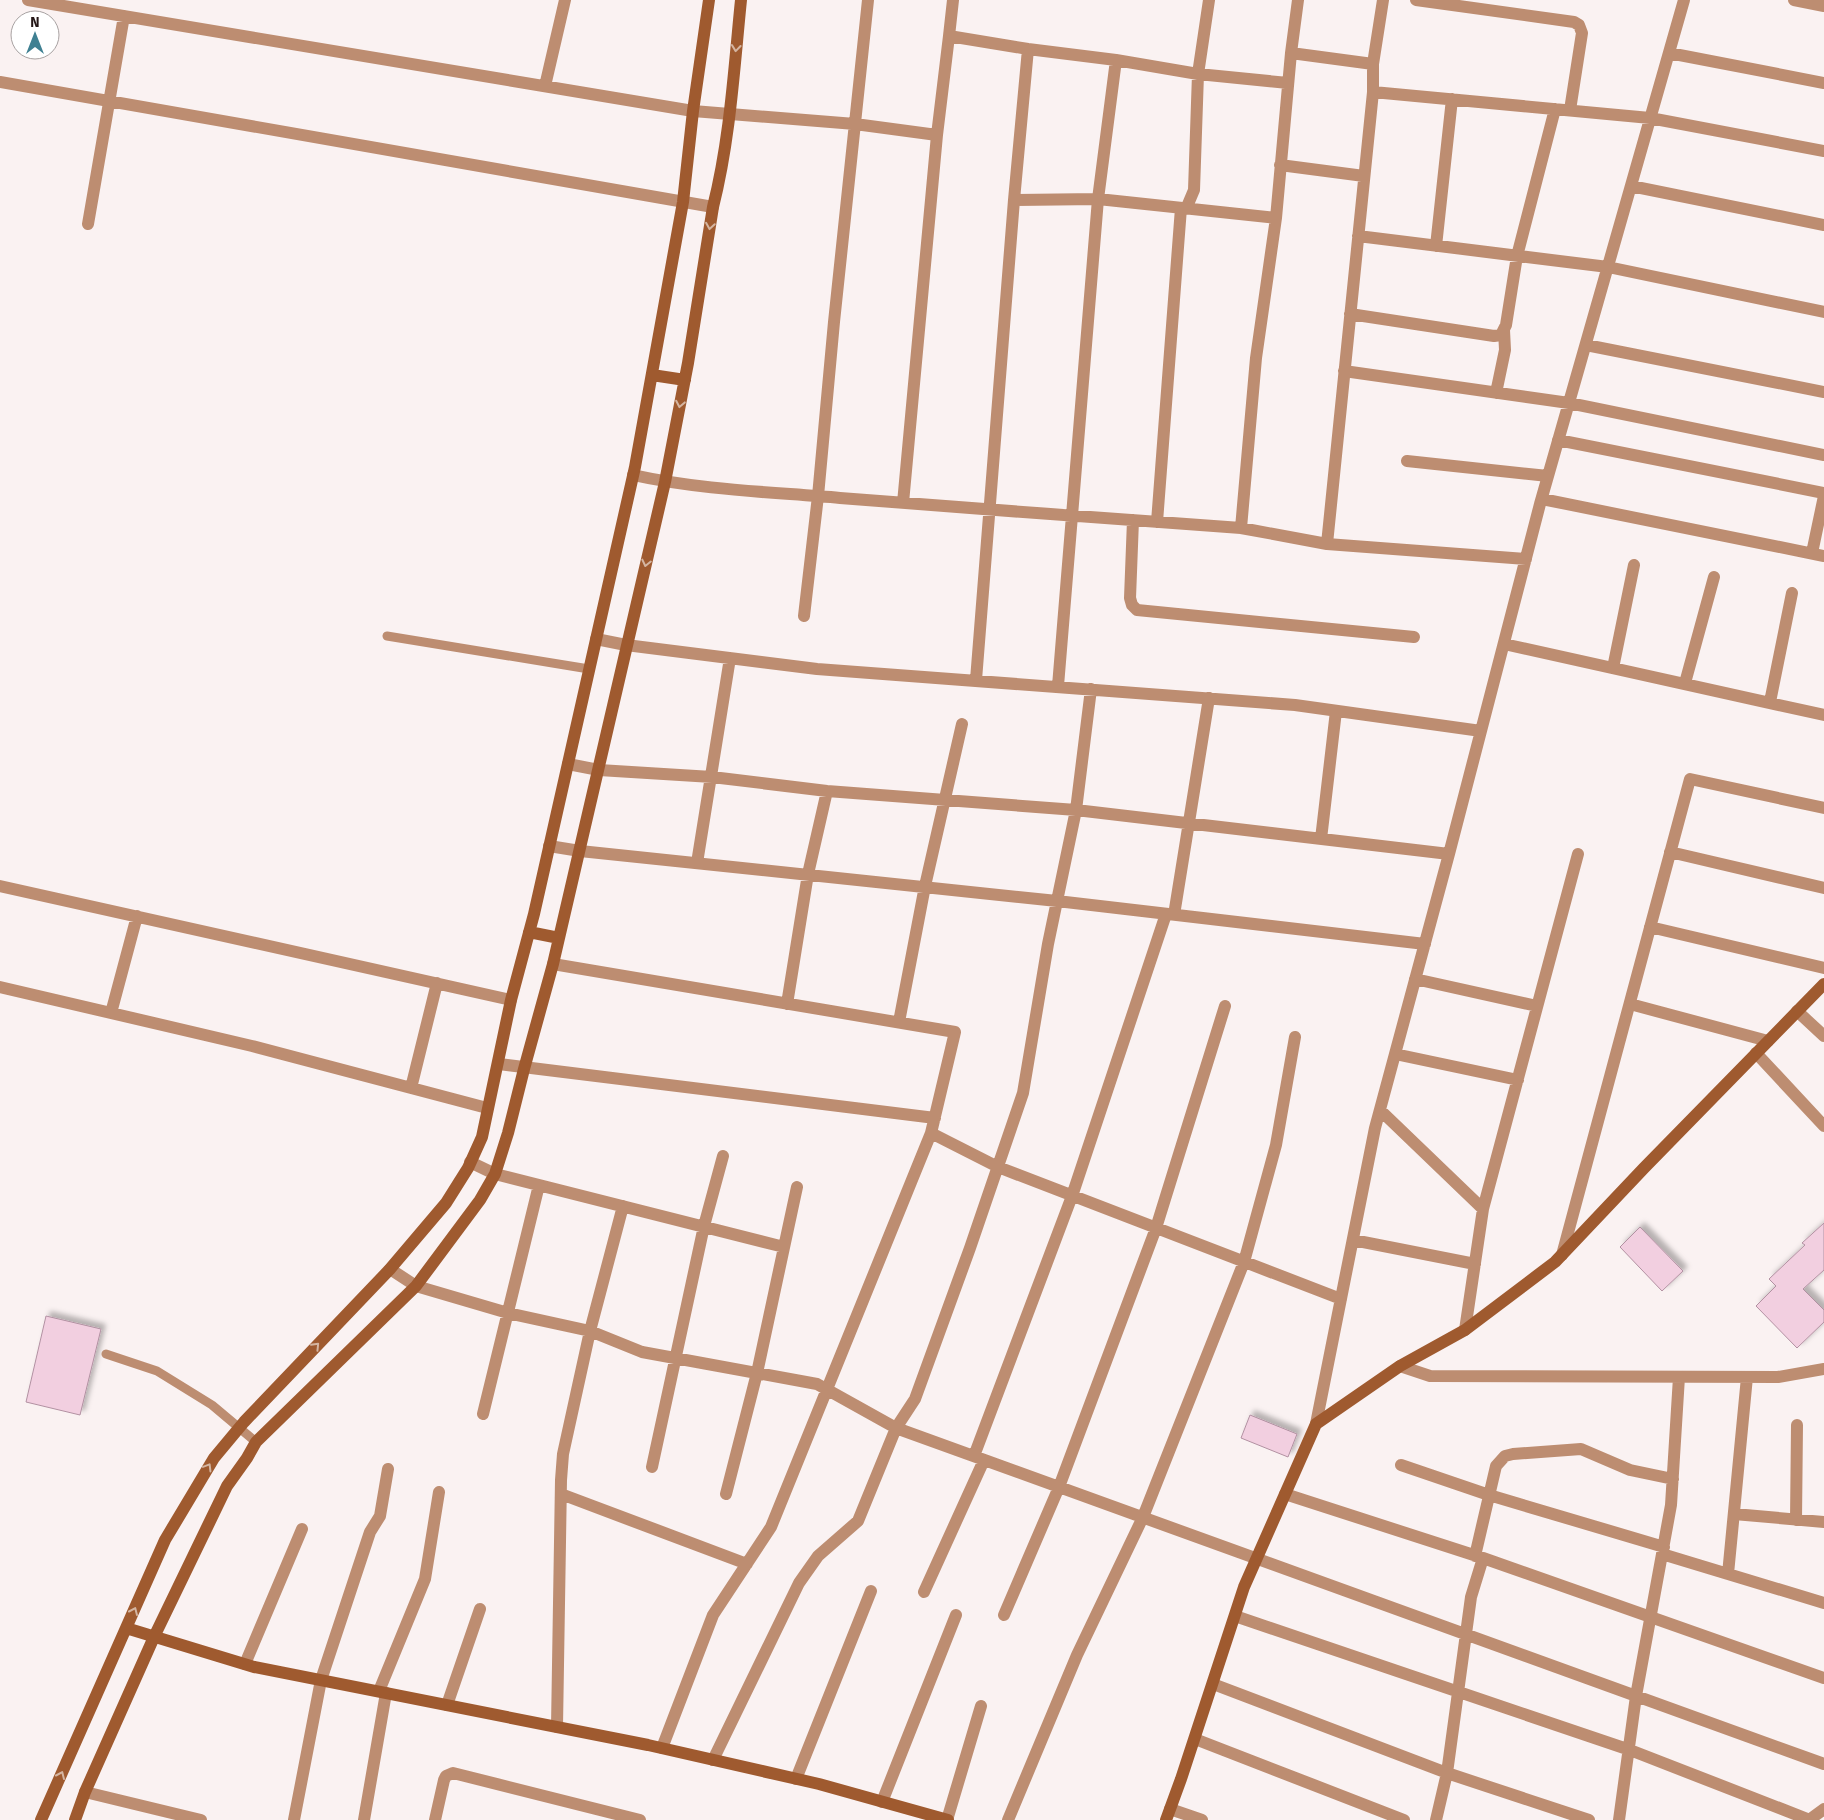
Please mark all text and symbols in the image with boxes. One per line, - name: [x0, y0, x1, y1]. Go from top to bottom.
- north arrow: [10, 10, 60, 60]
- text: N: [30, 14, 40, 31]
- one-way arrow: [731, 45, 742, 53]
- one-way arrow: [705, 222, 715, 231]
- one-way arrow: [675, 399, 686, 408]
- one-way arrow: [641, 558, 652, 567]
- one-way arrow: [310, 1343, 319, 1352]
- one-way arrow: [202, 1464, 212, 1473]
- one-way arrow: [127, 1607, 138, 1616]
- one-way arrow: [54, 1771, 65, 1780]

